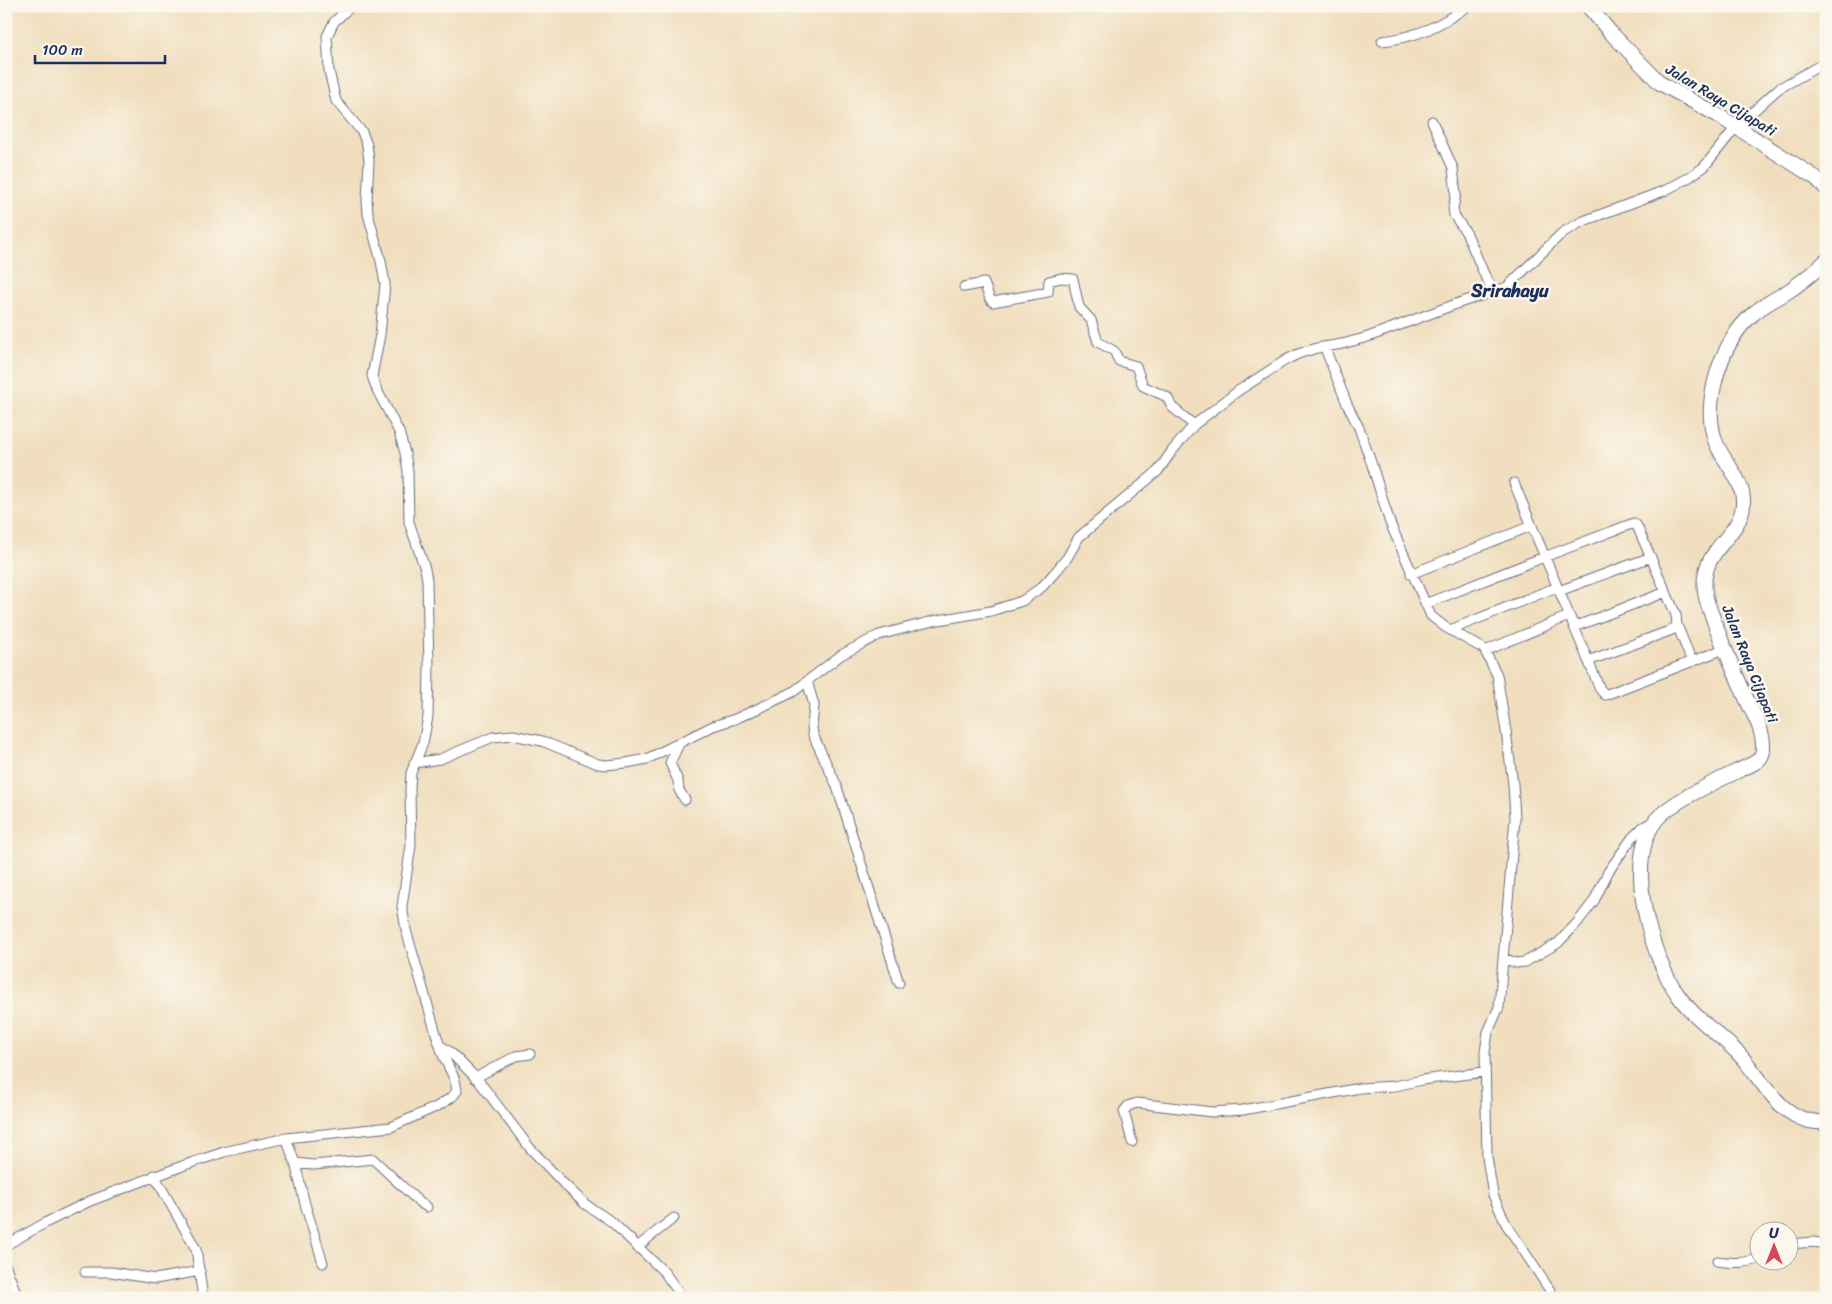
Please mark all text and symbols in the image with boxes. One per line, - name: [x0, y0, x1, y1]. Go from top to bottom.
- scale bar: [35, 32, 165, 64]
- text: 100 m: [42, 37, 83, 63]
- street label: Jalan Raya Cijapati: [1660, 56, 1782, 144]
- district label: Srirahayu: [1470, 275, 1549, 307]
- street label: Jalan Raya Cijapati: [1714, 600, 1786, 728]
- text: U: [1769, 1221, 1779, 1246]
- north arrow: [1750, 1222, 1800, 1272]

